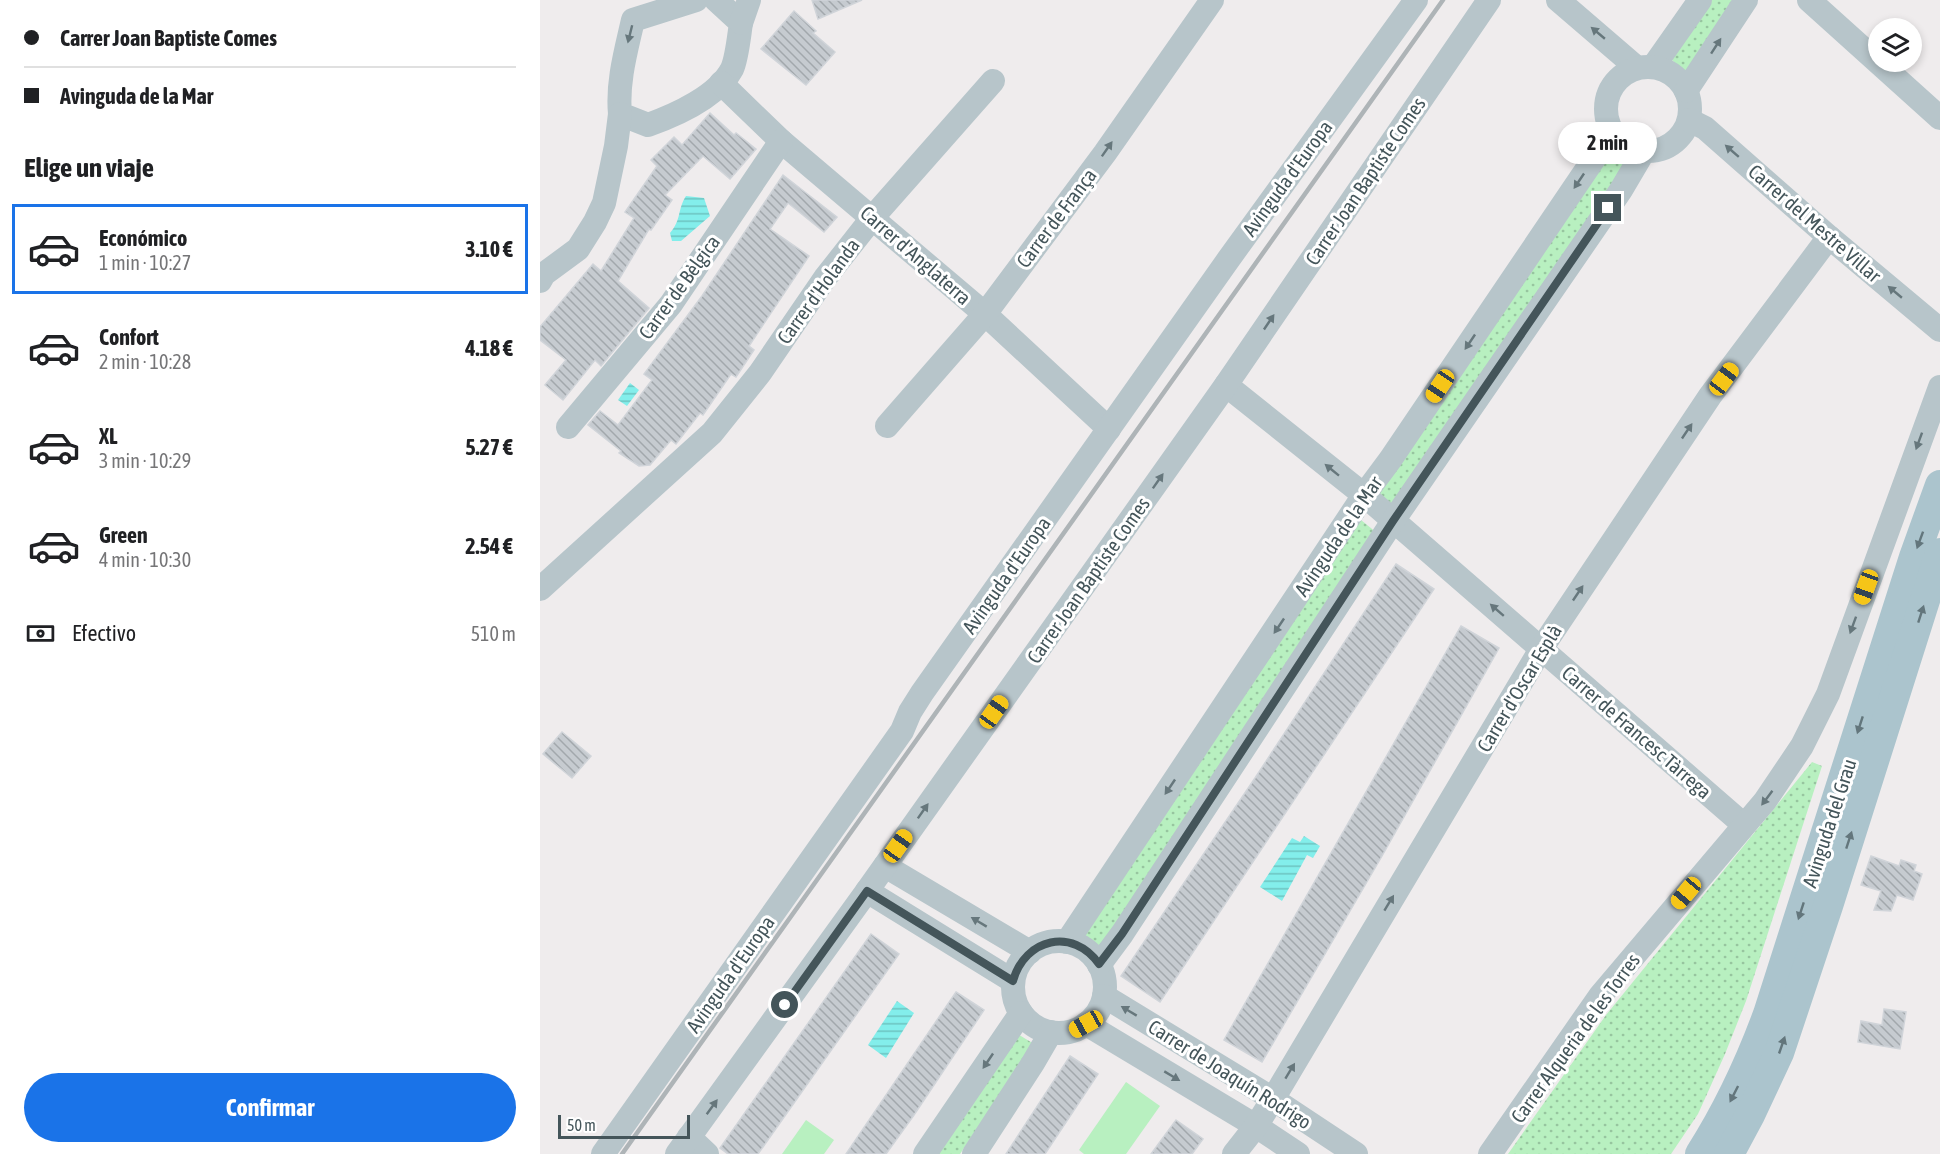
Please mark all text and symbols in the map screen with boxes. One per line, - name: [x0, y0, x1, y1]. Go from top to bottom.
- map controls: [1868, 18, 1922, 72]
- button: layers: [1868, 18, 1922, 72]
- text: Carrer Joan Baptiste Comes: [60, 25, 277, 51]
- one-way arrow: [625, 25, 635, 43]
- one-way arrow: [1591, 27, 1606, 40]
- one-way arrow: [1710, 38, 1722, 54]
- text: Avinguda de la Mar: [60, 83, 213, 109]
- street label: Carrer Joan Baptiste Comes: [1300, 93, 1430, 269]
- street label: Avinguda d'Europa: [1237, 116, 1337, 240]
- callout: 2 min: [1558, 121, 1658, 163]
- text: 2 min: [1587, 131, 1628, 154]
- one-way arrow: [1101, 142, 1113, 157]
- one-way arrow: [1724, 144, 1739, 158]
- text: Elige un viaje: [24, 152, 154, 183]
- street label: Carrer del Mestre Villar: [1744, 159, 1887, 287]
- street label: Carrer de França: [1011, 164, 1101, 272]
- one-way arrow: [1574, 172, 1585, 189]
- route end: [1594, 194, 1621, 221]
- street label: Carrer d'Anglaterra: [856, 201, 976, 309]
- icon: car: [27, 222, 81, 276]
- text: Económico: [99, 225, 187, 251]
- street label: Carrer de Bèlgica: [634, 231, 724, 343]
- street label: Carrer d'Holanda: [772, 234, 864, 348]
- text: 3.10 €: [465, 236, 513, 262]
- text: 1 min · 10:27: [99, 251, 191, 274]
- one-way arrow: [1887, 286, 1903, 299]
- one-way arrow: [1263, 314, 1275, 330]
- icon: car: [27, 321, 81, 375]
- text: Confort: [99, 324, 159, 350]
- one-way arrow: [1464, 334, 1476, 350]
- text: 4.18 €: [465, 335, 513, 361]
- text: 2 min · 10:28: [99, 350, 191, 373]
- car: [1706, 359, 1742, 399]
- car: [1422, 366, 1458, 406]
- icon: car: [27, 420, 81, 474]
- text: XL: [99, 423, 117, 449]
- one-way arrow: [1681, 424, 1693, 440]
- one-way arrow: [1914, 432, 1924, 450]
- text: 5.27 €: [465, 434, 513, 460]
- text: 3 min · 10:29: [99, 449, 191, 472]
- one-way arrow: [1325, 465, 1340, 477]
- street label: Avinguda de la Mar: [1289, 471, 1387, 600]
- one-way arrow: [1152, 474, 1164, 490]
- street label: Carrer Joan Baptiste Comes: [1022, 493, 1154, 667]
- street label: Avinguda d'Europa: [957, 512, 1055, 638]
- icon: car: [27, 519, 81, 573]
- text: Green: [99, 522, 148, 548]
- one-way arrow: [1915, 531, 1925, 549]
- text: 2.54 €: [465, 533, 513, 559]
- text: 4 min · 10:30: [99, 548, 191, 571]
- car: [1851, 567, 1881, 607]
- one-way arrow: [1572, 586, 1584, 602]
- one-way arrow: [1490, 604, 1505, 617]
- one-way arrow: [1917, 605, 1926, 623]
- one-way arrow: [1847, 616, 1857, 634]
- icon: cash: [24, 617, 57, 650]
- one-way arrow: [1273, 617, 1284, 634]
- text: Efectivo: [72, 620, 136, 646]
- street label: Carrer d'Oscar Esplà: [1472, 620, 1566, 756]
- text: 510 m: [471, 622, 516, 645]
- street label: Carrer de Francesc Tàrrega: [1558, 661, 1716, 803]
- car: [976, 692, 1012, 732]
- one-way arrow: [1855, 716, 1864, 734]
- street label: Avinguda del Grau: [1797, 756, 1861, 890]
- one-way arrow: [1164, 779, 1176, 795]
- one-way arrow: [1760, 790, 1773, 806]
- one-way arrow: [917, 804, 929, 820]
- car: [880, 826, 916, 866]
- one-way arrow: [1845, 831, 1854, 849]
- car: [1668, 873, 1704, 913]
- one-way arrow: [1384, 895, 1395, 911]
- one-way arrow: [1796, 902, 1805, 920]
- street label: Avinguda d'Europa: [681, 911, 779, 1037]
- one-way arrow: [971, 916, 987, 927]
- street label: Carrer Alqueria de les Torres: [1506, 949, 1644, 1127]
- route start: [771, 991, 798, 1018]
- one-way arrow: [1121, 1006, 1137, 1017]
- car: [1066, 1007, 1106, 1041]
- street label: Carrer de Joaquín Rodrigo: [1144, 1015, 1316, 1133]
- one-way arrow: [1777, 1036, 1787, 1054]
- one-way arrow: [983, 1053, 994, 1069]
- one-way arrow: [1284, 1063, 1295, 1079]
- one-way arrow: [1164, 1070, 1180, 1081]
- button: Confirmar: [24, 1073, 516, 1142]
- one-way arrow: [1729, 1085, 1738, 1102]
- one-way arrow: [706, 1099, 718, 1115]
- scale bar: [558, 1112, 690, 1140]
- text: 50 m: [567, 1116, 596, 1134]

